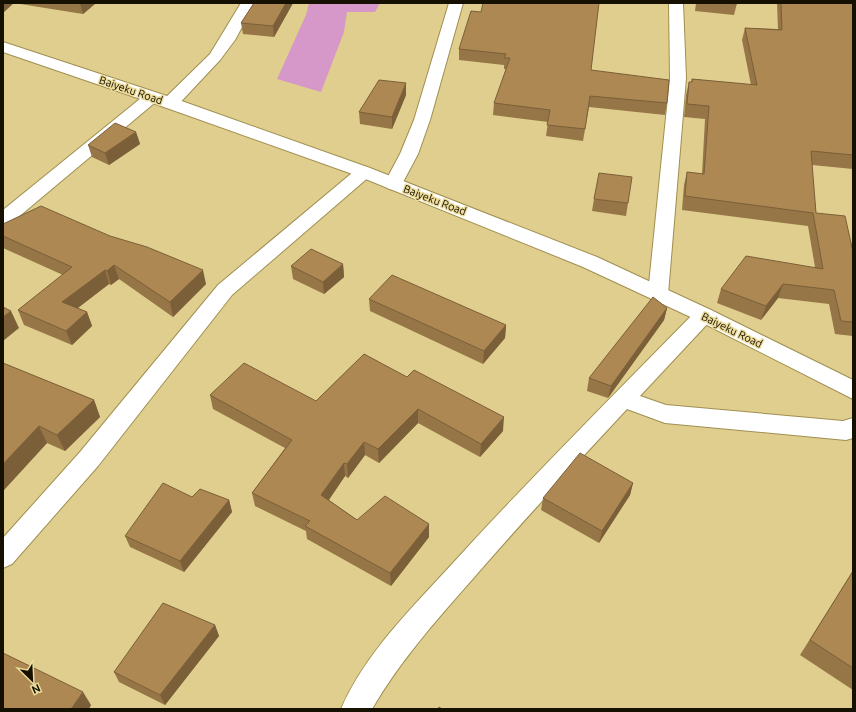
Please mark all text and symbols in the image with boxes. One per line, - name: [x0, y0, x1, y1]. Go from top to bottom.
- street label: Baiyeku Road: [98, 74, 164, 106]
- street label: Baiyeku Road: [402, 183, 468, 217]
- street label: Baiyeku Road: [700, 310, 764, 350]
- north arrow: [12, 660, 52, 700]
- text: N: [30, 682, 42, 696]

